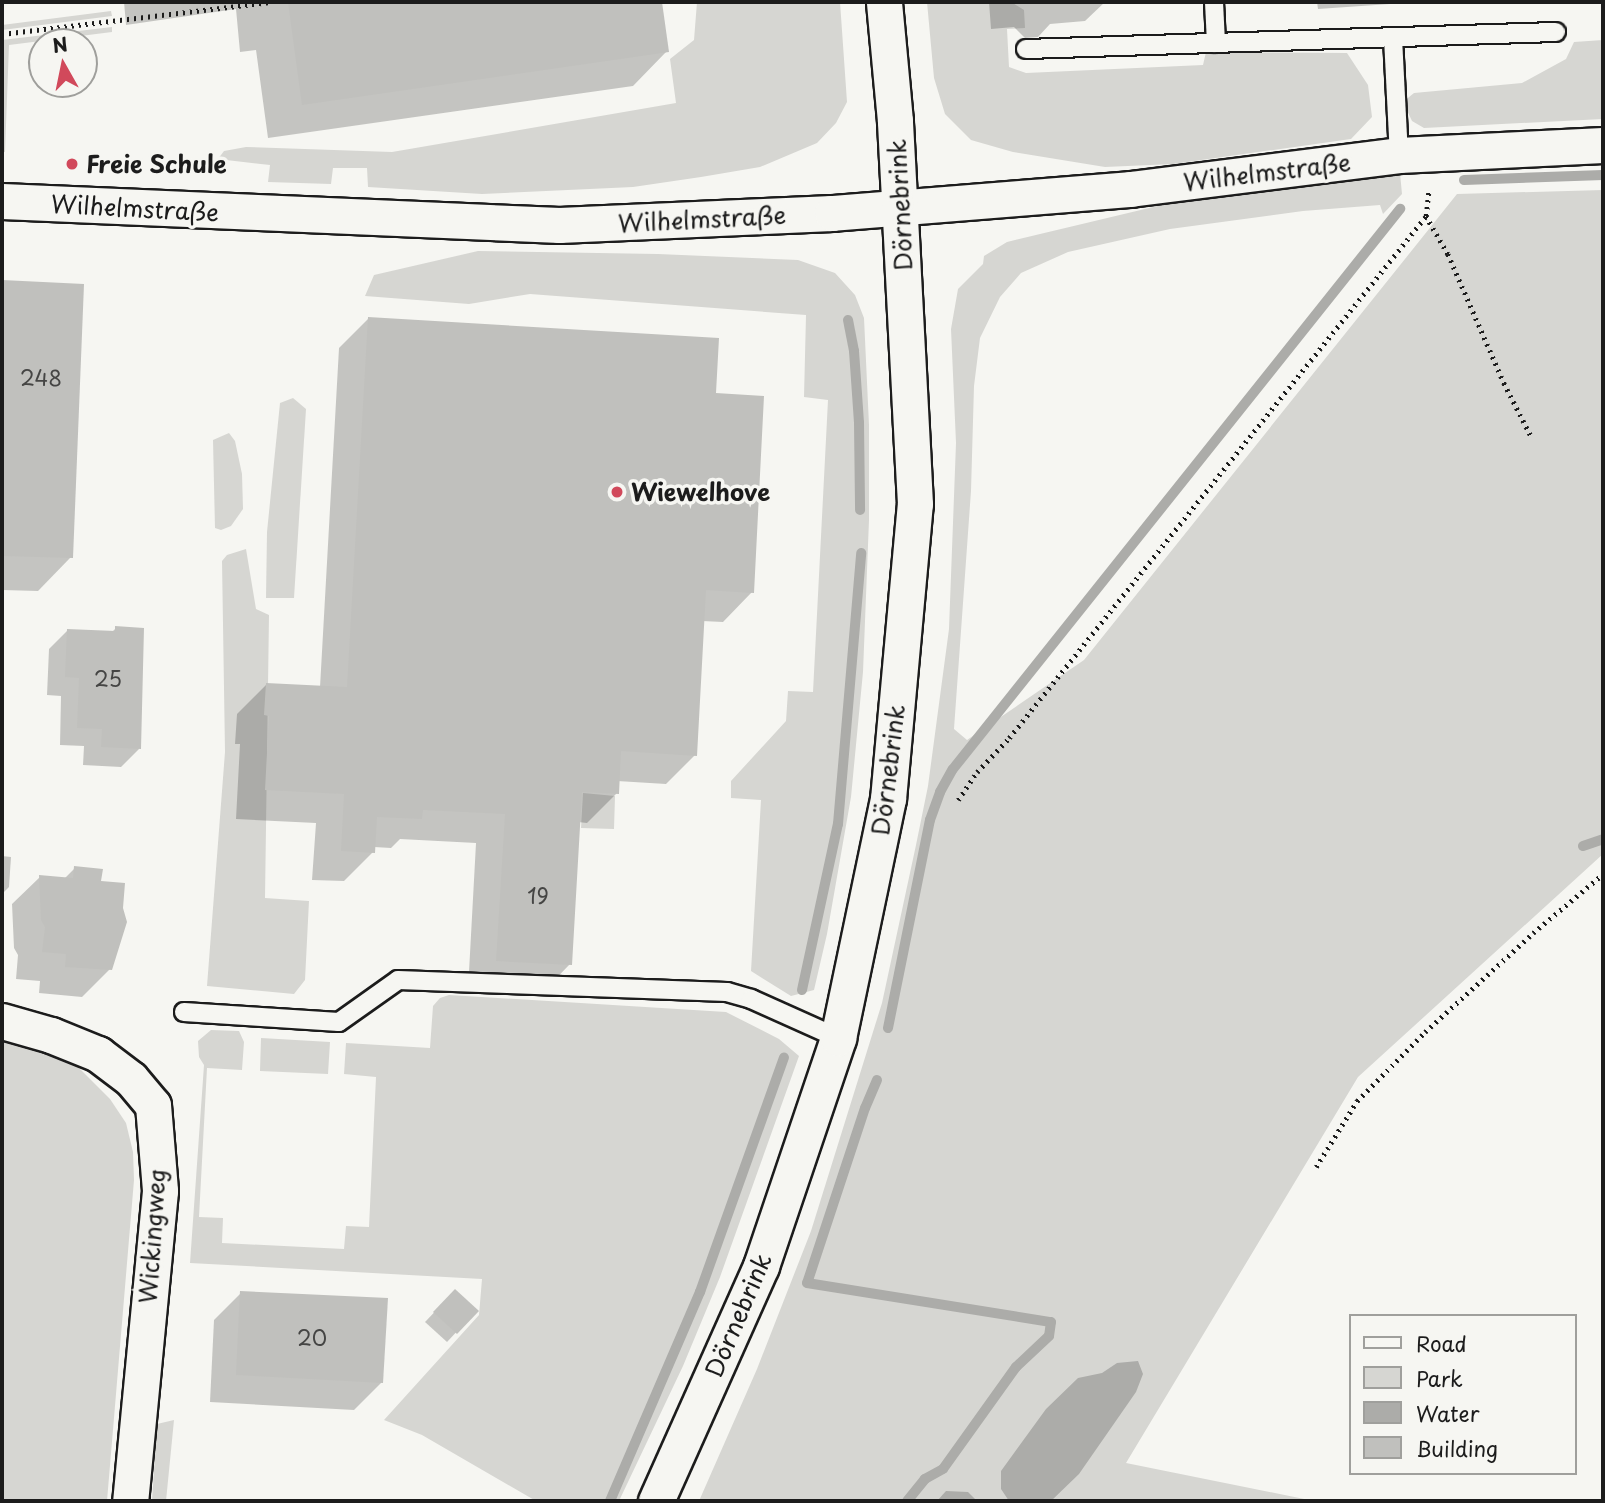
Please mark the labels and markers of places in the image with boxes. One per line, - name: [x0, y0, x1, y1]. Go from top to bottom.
- place label: Freie Schule: [86, 150, 229, 178]
- marker: Freie Schule: [64, 156, 80, 172]
- place label: Wiewelhove: [631, 478, 770, 506]
- marker: Wiewelhove: [609, 484, 625, 500]

